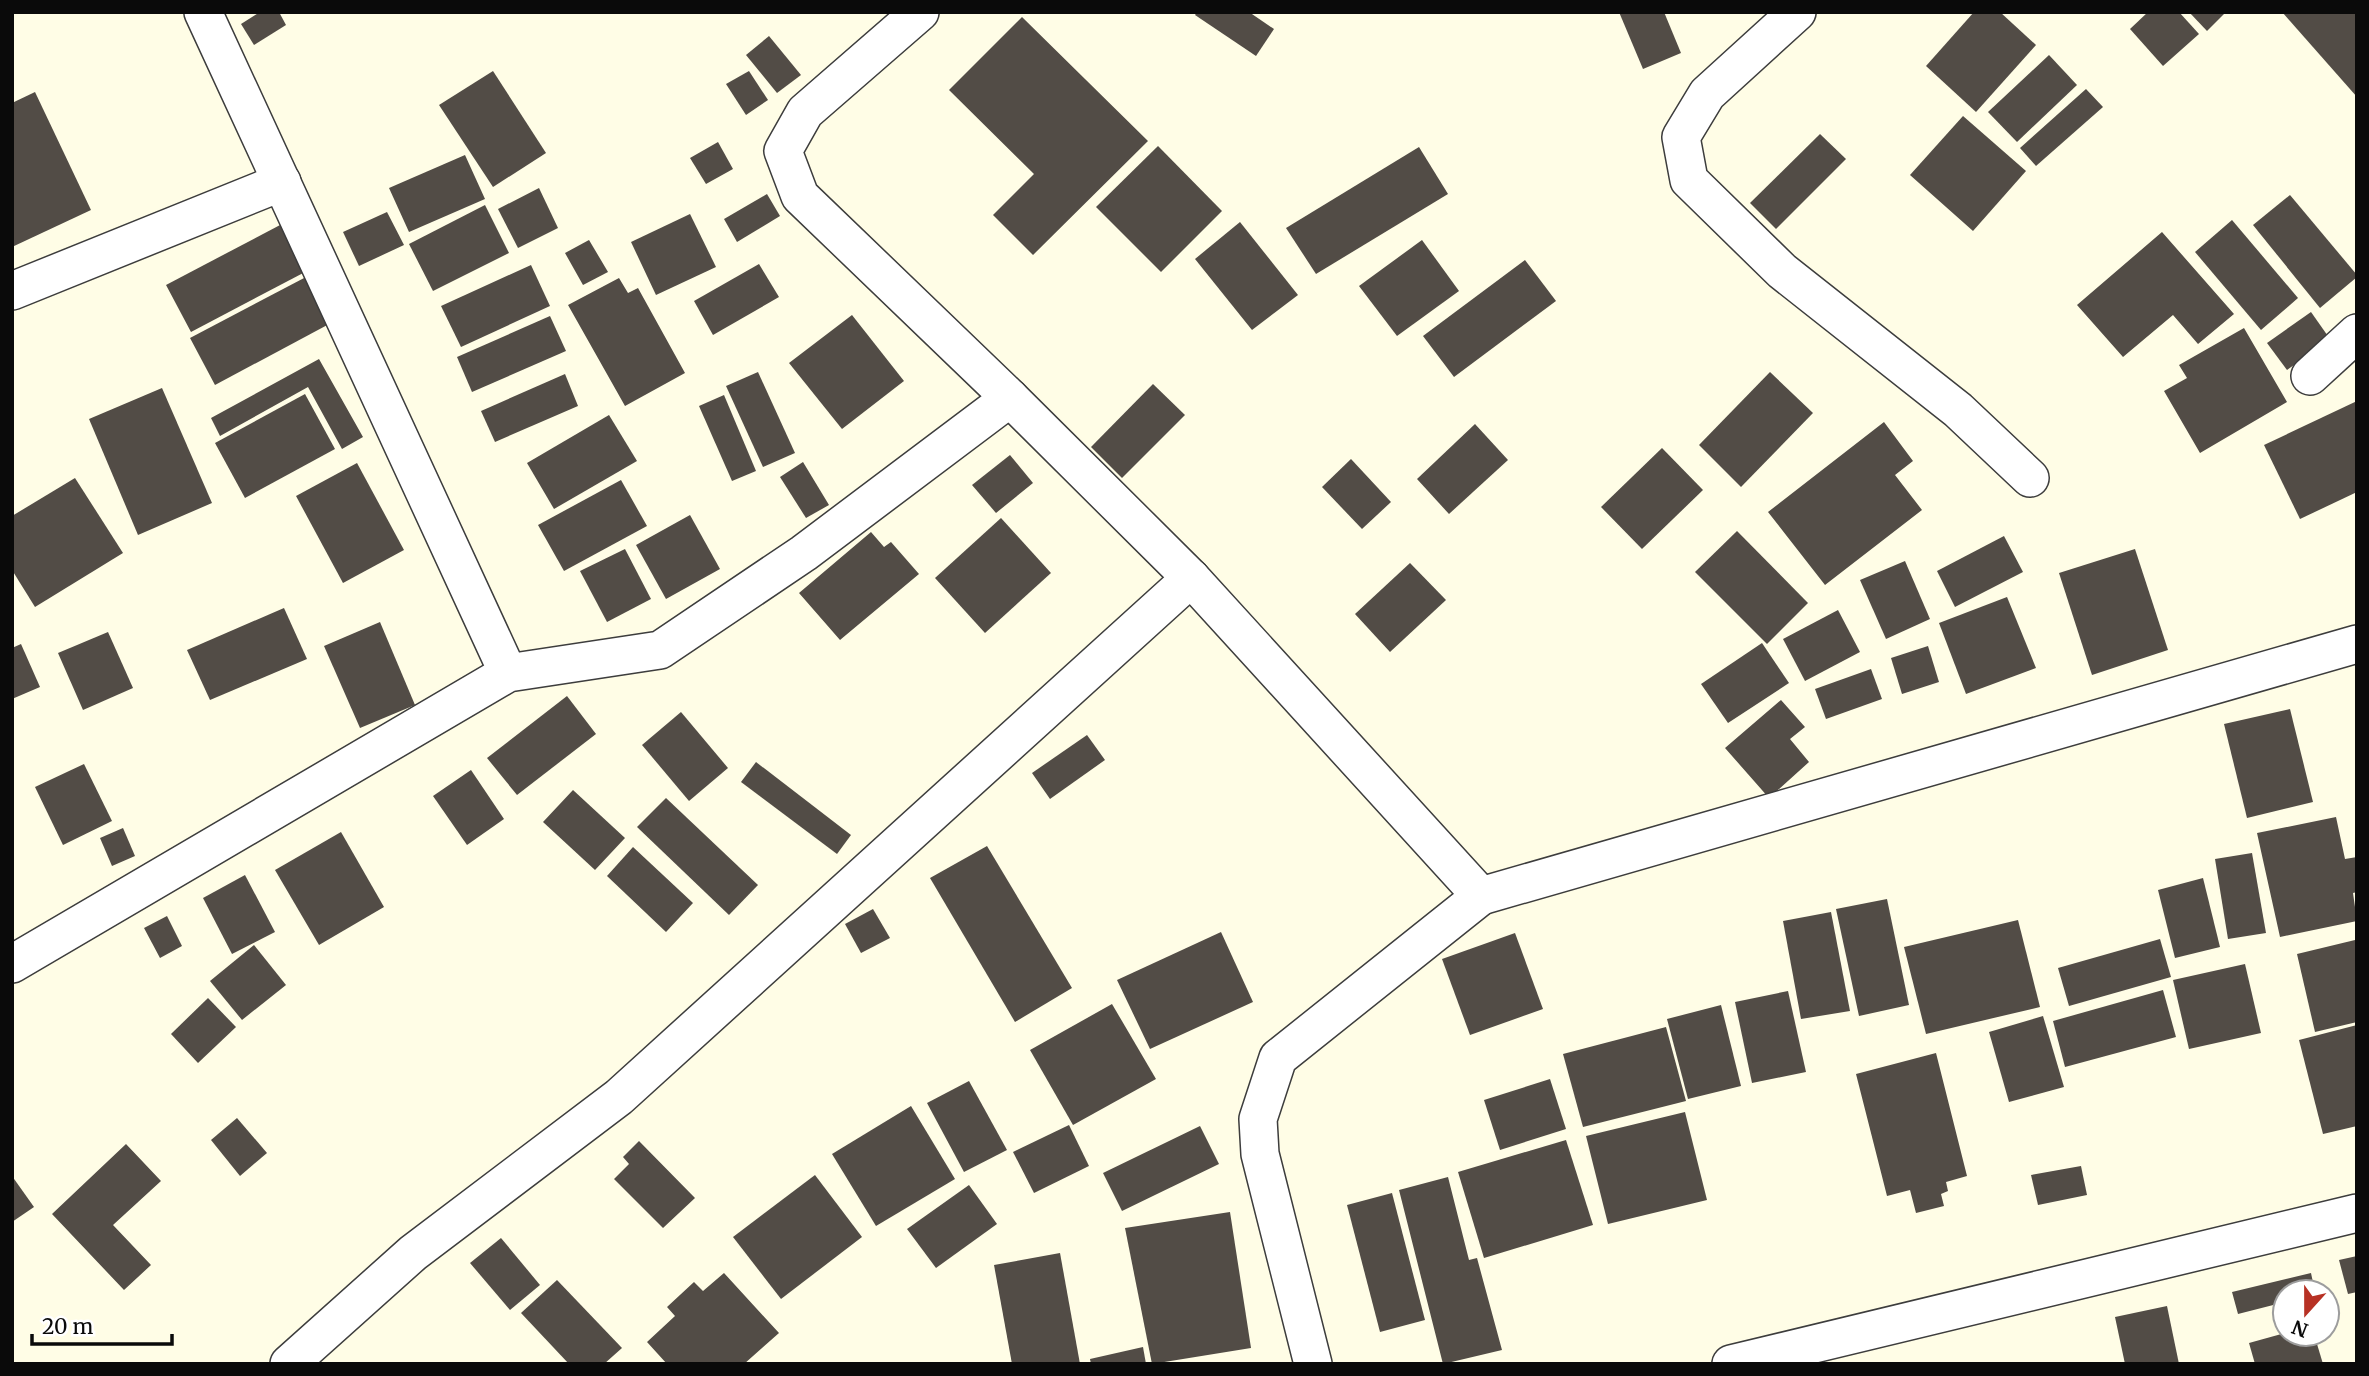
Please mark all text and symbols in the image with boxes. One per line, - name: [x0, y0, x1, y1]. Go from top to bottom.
- north arrow: [2271, 1278, 2341, 1348]
- scale bar: [32, 1302, 172, 1346]
- text: 20 m: [42, 1313, 94, 1340]
- text: N: [2289, 1315, 2311, 1343]

